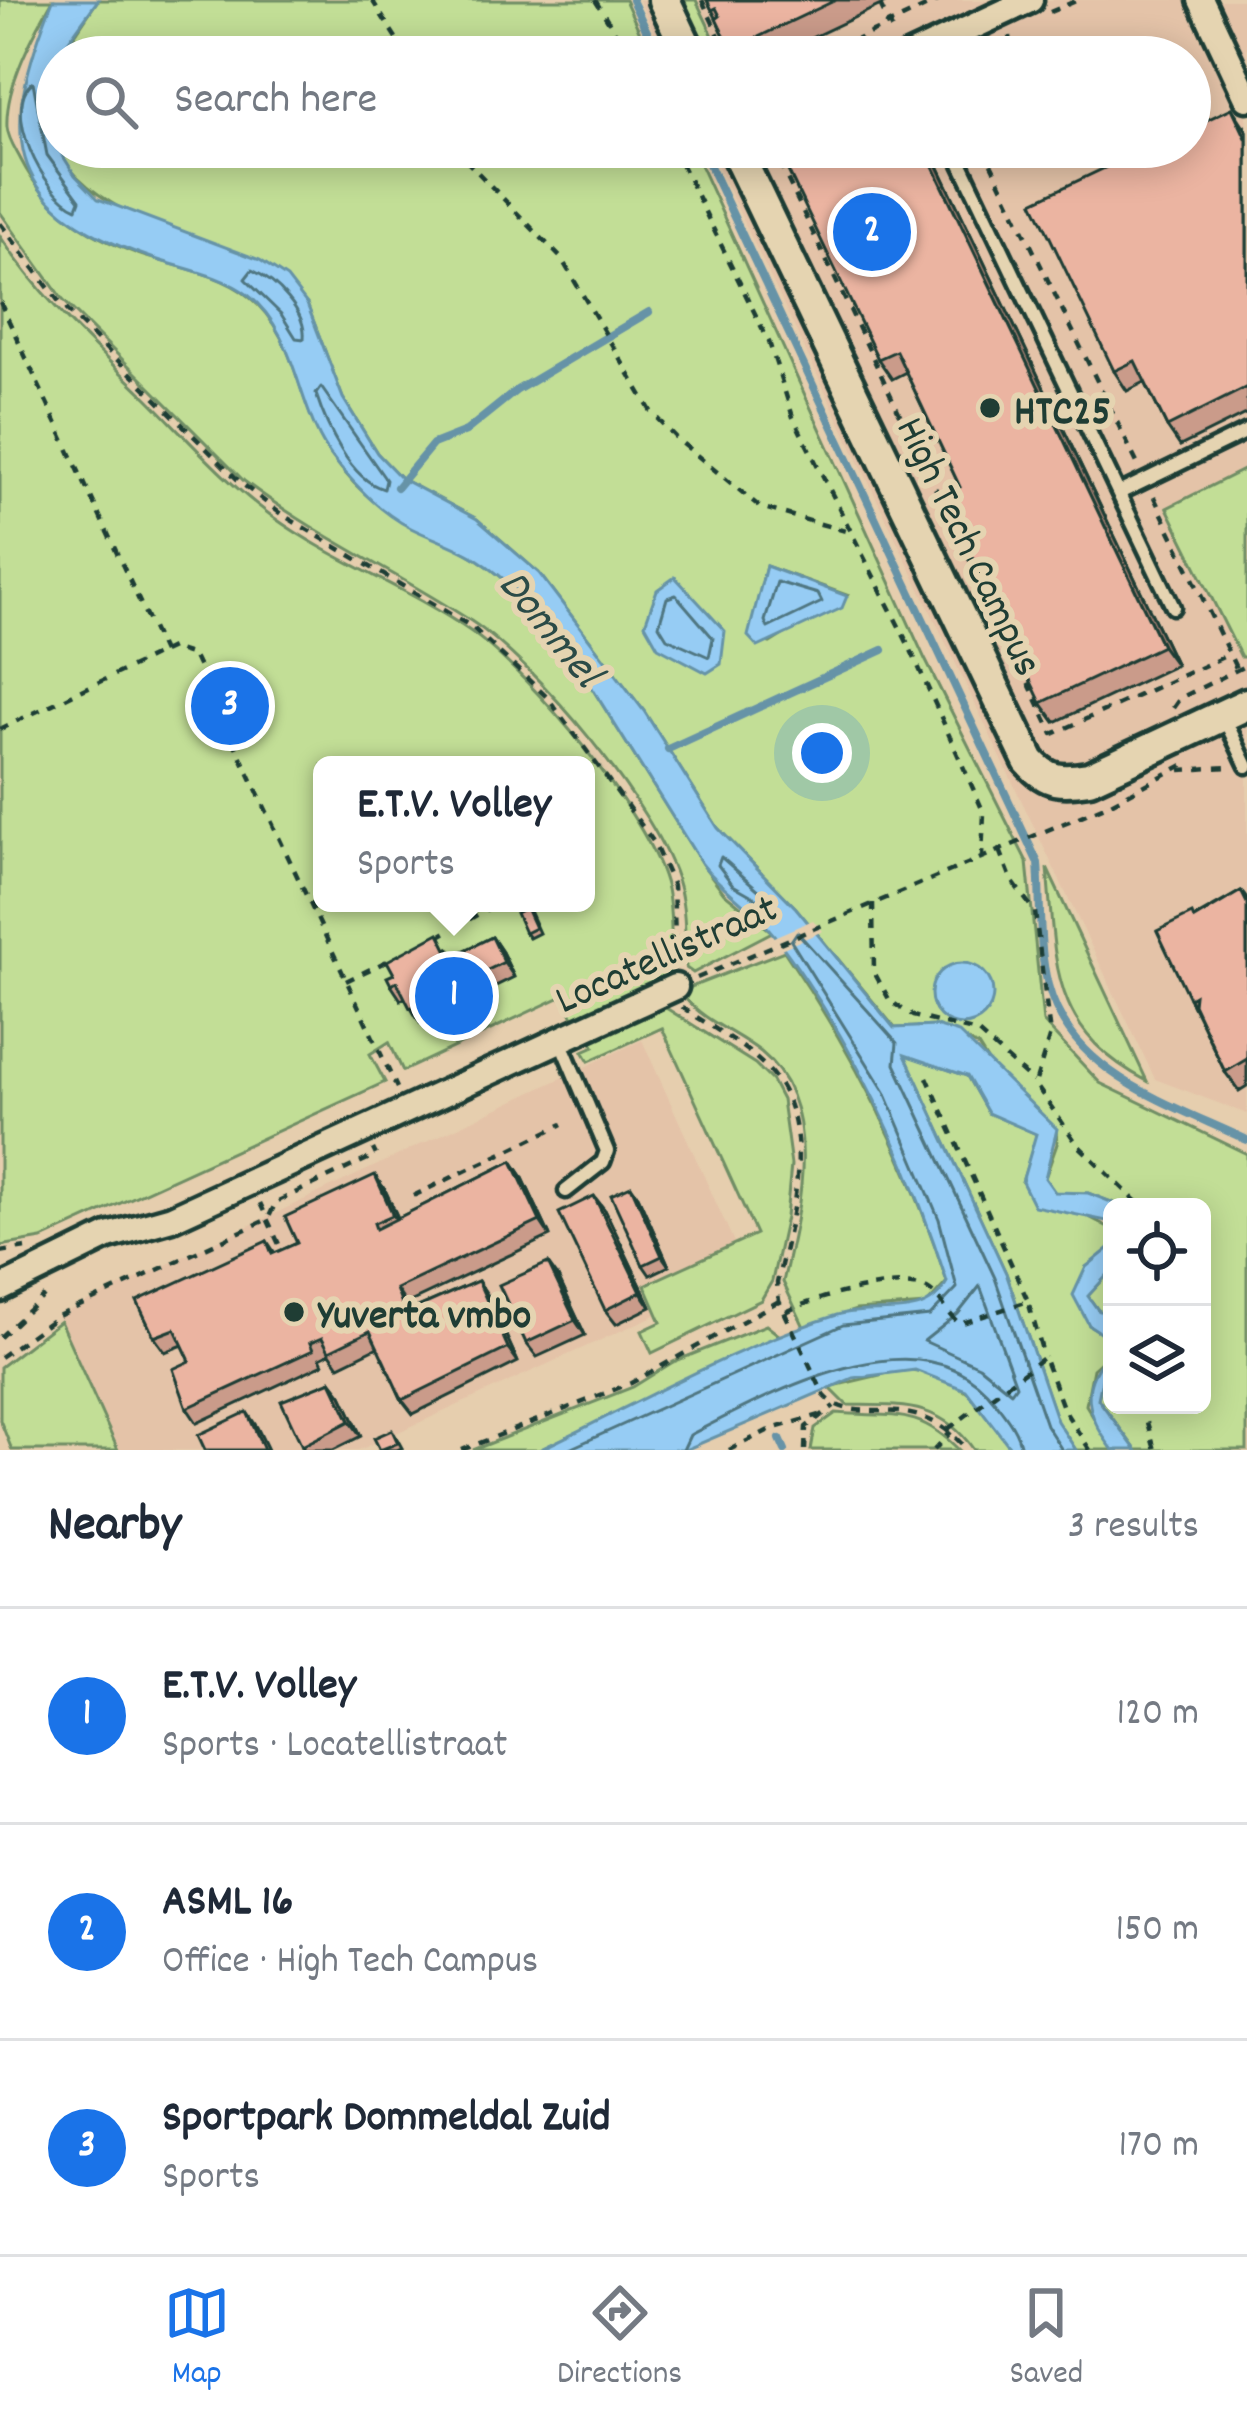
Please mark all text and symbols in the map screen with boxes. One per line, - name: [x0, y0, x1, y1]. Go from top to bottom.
- search box: [36, 36, 1211, 168]
- icon: search: [78, 69, 144, 135]
- text: Search here: [174, 70, 377, 134]
- pin: 2: [833, 187, 911, 277]
- place label: HTC25: [1014, 385, 1111, 445]
- marker: HTC25: [977, 395, 1003, 421]
- street label: High Tech Campus: [877, 408, 1054, 688]
- water label: Dommel: [480, 558, 617, 706]
- pin: 3: [191, 661, 269, 751]
- your location: [792, 723, 852, 783]
- popup: [313, 756, 595, 912]
- text: E.T.V. Volley: [357, 775, 551, 839]
- text: Sports: [357, 839, 455, 894]
- street label: Locatellistraat: [547, 882, 789, 1033]
- pin: 1: [415, 951, 493, 1041]
- map controls: [1103, 1198, 1211, 1414]
- button: locate: [1103, 1198, 1211, 1306]
- place label: Yuverta vmbo: [317, 1289, 531, 1349]
- marker: Yuverta vmbo: [281, 1299, 307, 1325]
- button: layers: [1103, 1306, 1211, 1414]
- text: Nearby: [48, 1492, 181, 1564]
- text: 3 results: [1068, 1501, 1199, 1556]
- text: E.T.V. Volley: [162, 1656, 356, 1720]
- text: 1: [83, 1688, 91, 1743]
- text: 120 m: [1116, 1688, 1199, 1743]
- text: Sports · Locatellistraat: [162, 1720, 507, 1775]
- text: ASML 16: [162, 1872, 293, 1936]
- text: 2: [78, 1904, 96, 1959]
- text: 150 m: [1115, 1904, 1199, 1959]
- text: Office · High Tech Campus: [162, 1936, 538, 1991]
- text: Sportpark Dommeldal Zuid: [162, 2088, 611, 2152]
- text: 3: [78, 2120, 96, 2175]
- text: 170 m: [1119, 2120, 1199, 2175]
- text: Sports: [162, 2152, 260, 2207]
- tab: Map: [164, 2280, 230, 2399]
- tab: Directions: [557, 2280, 682, 2399]
- tab: Saved: [1010, 2280, 1083, 2399]

